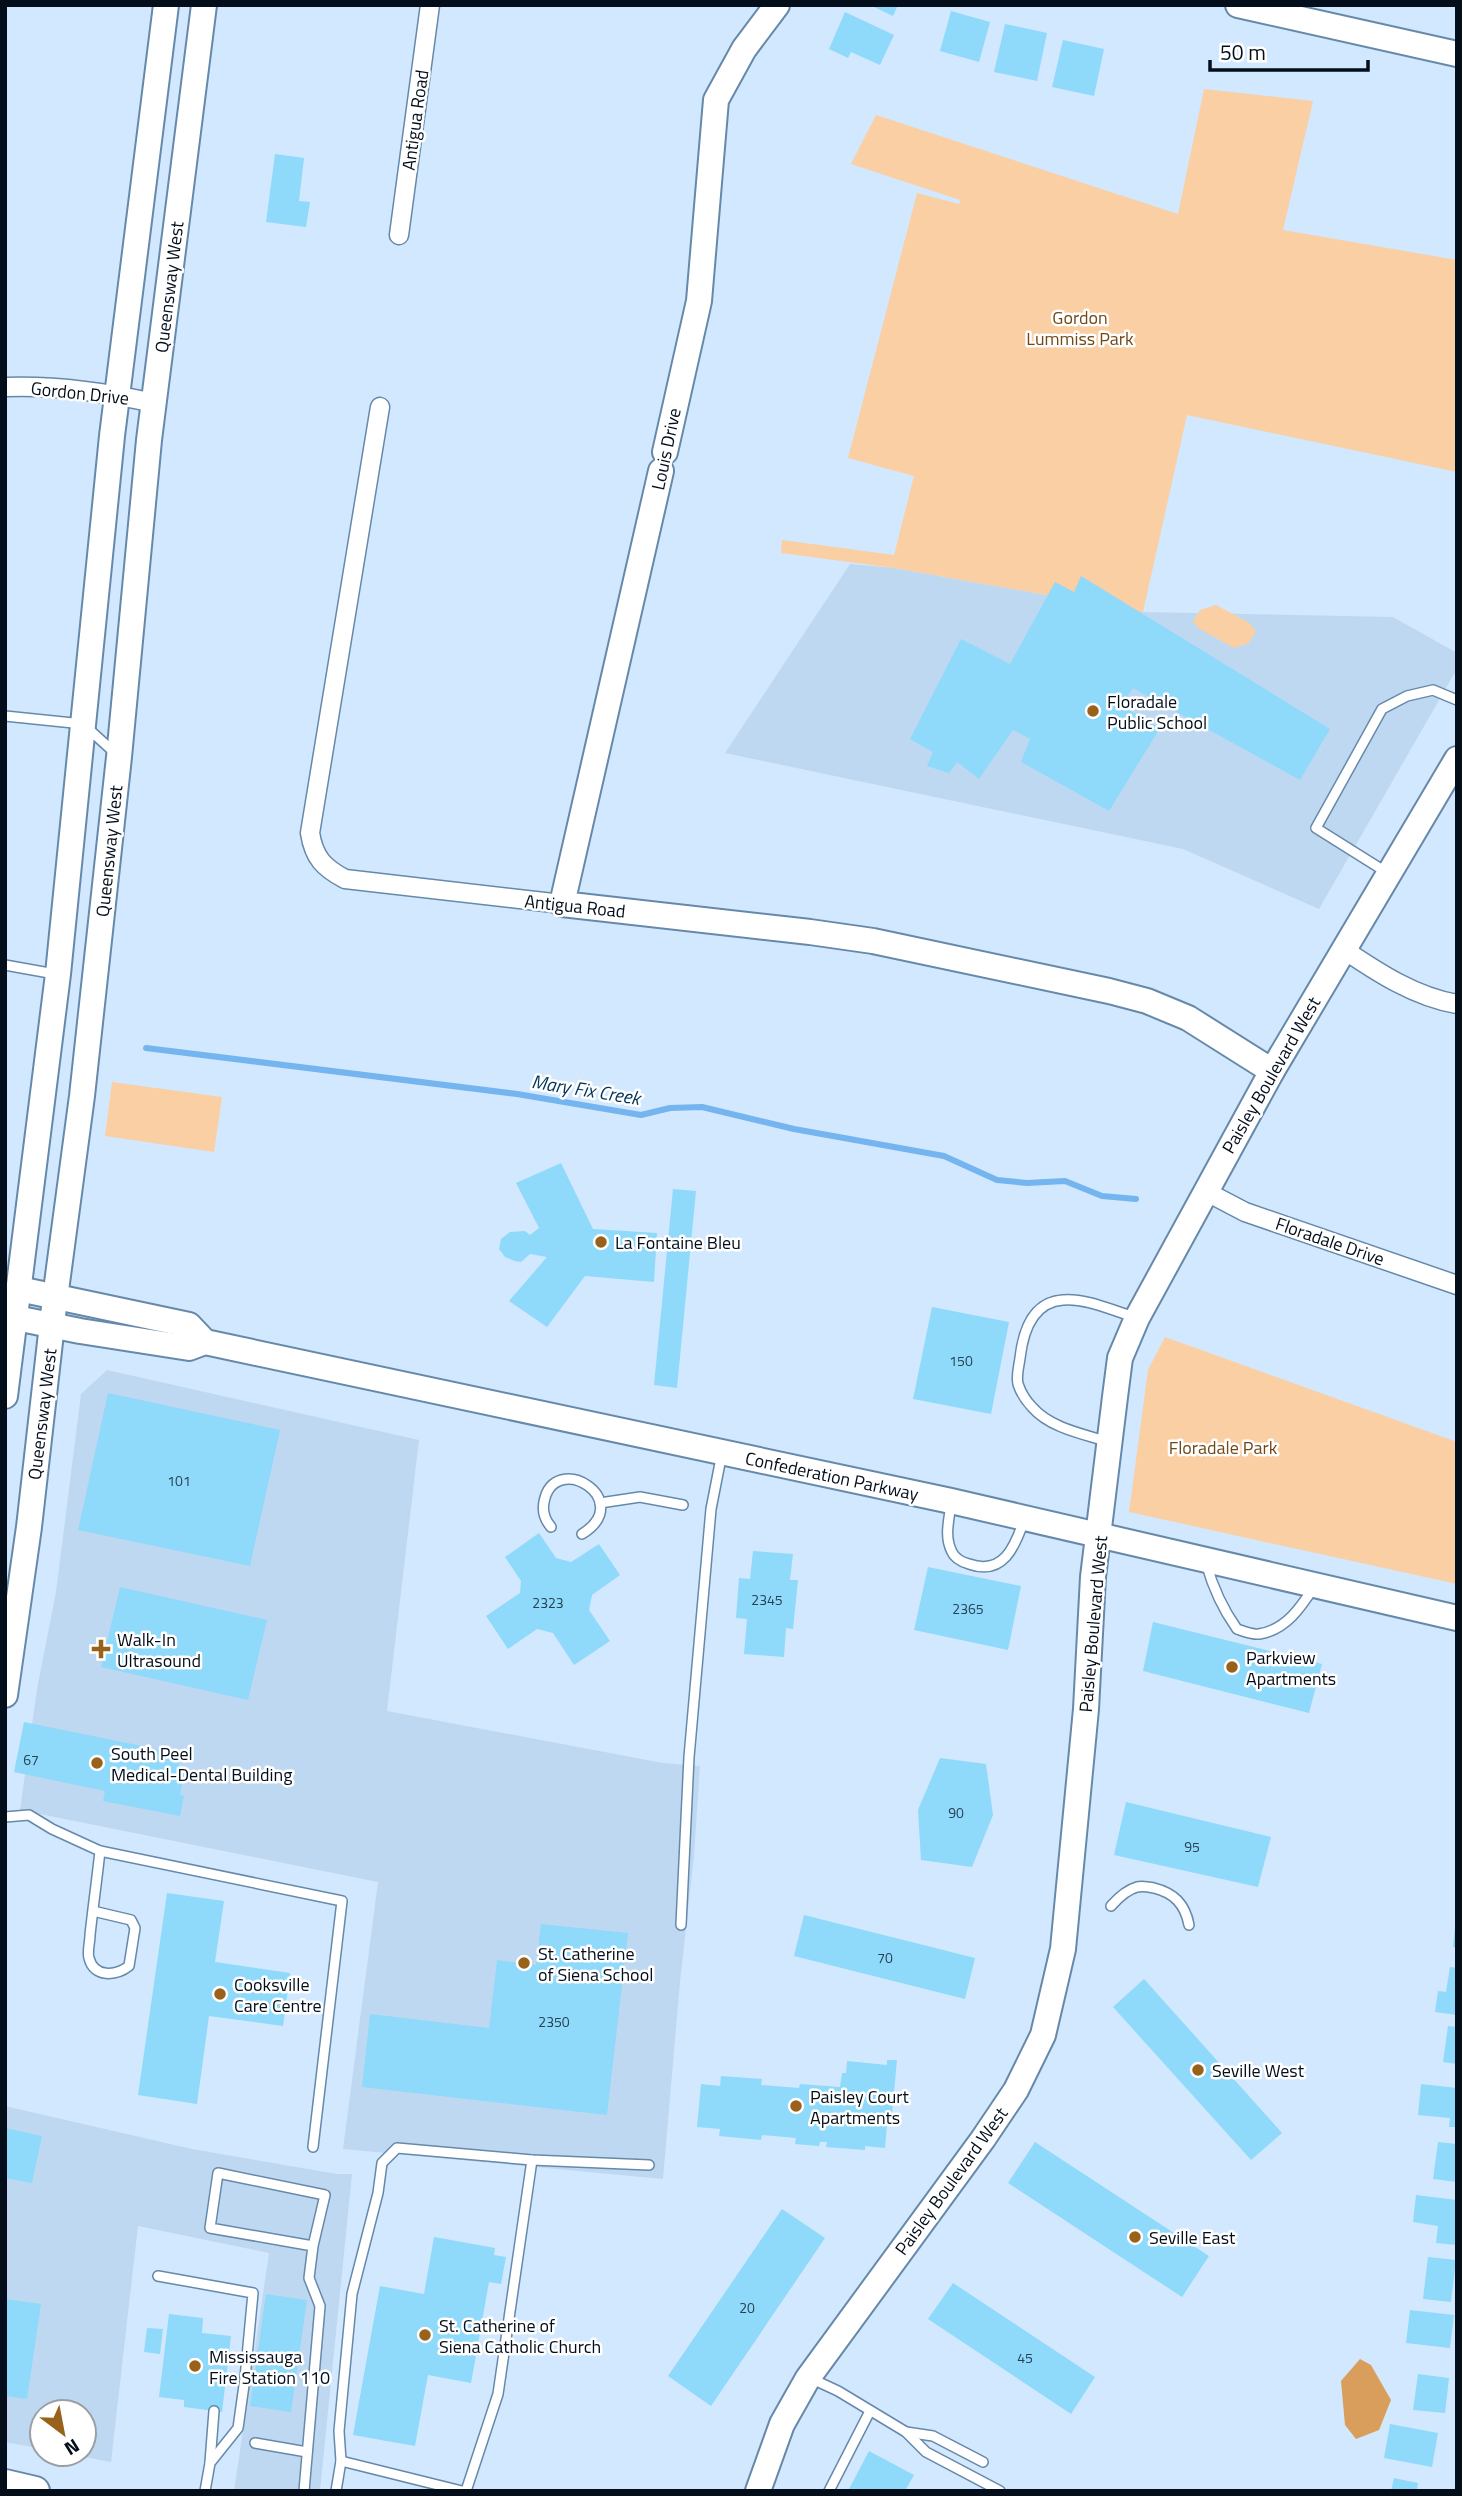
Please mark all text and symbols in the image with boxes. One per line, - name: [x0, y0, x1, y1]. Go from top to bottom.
- scale bar: [1210, 28, 1368, 72]
- text: 50 m: [1220, 36, 1266, 68]
- street label: Antigua Road: [395, 68, 435, 172]
- street label: Queensway West: [148, 219, 191, 354]
- park label: Gordon Lummiss Park: [1026, 304, 1134, 352]
- street label: Gordon Drive: [30, 374, 130, 412]
- street label: Louis Drive: [644, 405, 688, 493]
- place label: Floradale Public School: [1107, 688, 1207, 736]
- marker: Floradale Public School: [1085, 703, 1101, 719]
- street label: Queensway West: [89, 783, 129, 918]
- street label: Antigua Road: [523, 887, 627, 925]
- street label: Paisley Boulevard West: [1215, 991, 1327, 1159]
- water label: Mary Fix Creek: [530, 1066, 645, 1112]
- street label: Floradale Drive: [1272, 1210, 1388, 1272]
- place label: La Fontaine Bleu: [615, 1229, 741, 1256]
- marker: La Fontaine Bleu: [593, 1234, 609, 1250]
- street label: Queensway West: [21, 1346, 64, 1481]
- house number: 150: [949, 1350, 973, 1371]
- park label: Floradale Park: [1169, 1434, 1278, 1461]
- street label: Confederation Parkway: [743, 1444, 921, 1508]
- house number: 101: [167, 1470, 191, 1491]
- street label: Paisley Boulevard West: [1072, 1534, 1114, 1713]
- house number: 2345: [751, 1589, 783, 1610]
- house number: 2323: [532, 1592, 564, 1613]
- house number: 2365: [952, 1598, 984, 1619]
- place label: Walk-In Ultrasound: [117, 1626, 201, 1674]
- marker: Walk-In Ultrasound: [91, 1639, 111, 1659]
- place label: Parkview Apartments: [1246, 1644, 1336, 1692]
- marker: Parkview Apartments: [1224, 1659, 1240, 1675]
- place label: South Peel Medical-Dental Building: [111, 1740, 292, 1788]
- house number: 67: [23, 1749, 39, 1770]
- marker: South Peel Medical-Dental Building: [89, 1755, 105, 1771]
- house number: 90: [948, 1802, 964, 1823]
- house number: 95: [1184, 1836, 1200, 1857]
- place label: St. Catherine of Siena School: [538, 1940, 653, 1988]
- house number: 70: [877, 1947, 893, 1968]
- marker: St. Catherine of Siena School: [516, 1955, 532, 1971]
- place label: Cooksville Care Centre: [234, 1971, 322, 2019]
- marker: Cooksville Care Centre: [212, 1986, 228, 2002]
- house number: 2350: [538, 2011, 570, 2032]
- place label: Seville West: [1212, 2057, 1305, 2084]
- marker: Seville West: [1190, 2062, 1206, 2078]
- place label: Paisley Court Apartments: [810, 2083, 910, 2131]
- marker: Paisley Court Apartments: [788, 2098, 804, 2114]
- street label: Paisley Boulevard West: [888, 2101, 1014, 2261]
- place label: Seville East: [1149, 2224, 1236, 2251]
- marker: Seville East: [1127, 2229, 1143, 2245]
- house number: 20: [739, 2297, 755, 2318]
- place label: St. Catherine of Siena Catholic Church: [439, 2312, 601, 2360]
- marker: St. Catherine of Siena Catholic Church: [417, 2327, 433, 2343]
- place label: Mississauga Fire Station 110: [209, 2343, 330, 2391]
- house number: 45: [1017, 2347, 1033, 2368]
- marker: Mississauga Fire Station 110: [187, 2358, 203, 2374]
- north arrow: [28, 2398, 98, 2468]
- text: N: [59, 2432, 86, 2464]

